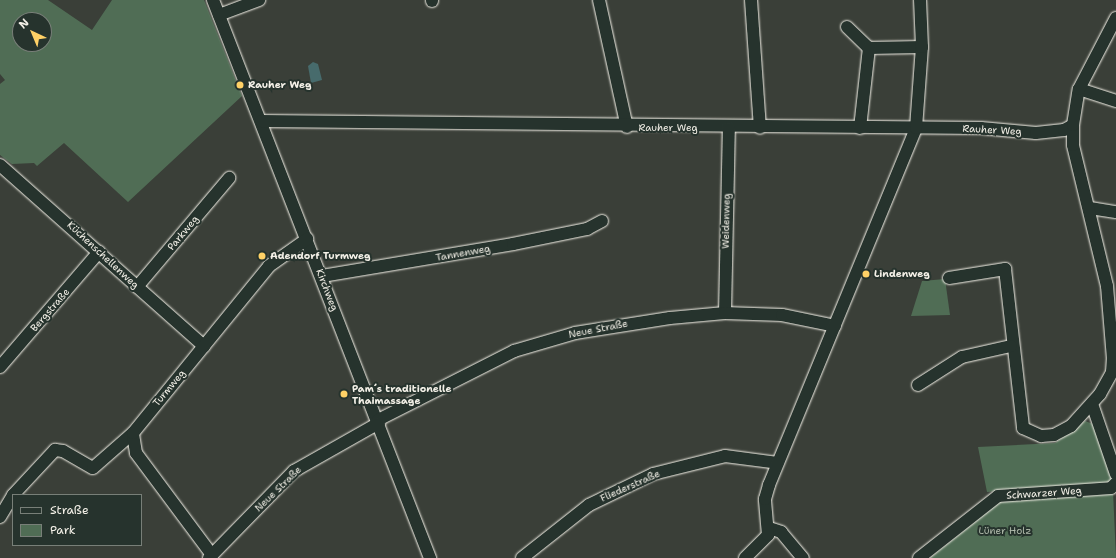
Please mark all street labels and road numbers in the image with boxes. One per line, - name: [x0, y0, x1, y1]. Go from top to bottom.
- street label: Rauher Weg: [638, 122, 698, 134]
- street label: Rauher Weg: [962, 122, 1022, 138]
- street label: Weidenweg: [720, 193, 732, 249]
- street label: Parkweg: [165, 213, 201, 253]
- street label: Küchenschellenweg: [65, 219, 141, 291]
- street label: Tannenweg: [435, 242, 491, 264]
- street label: Kirchweg: [313, 267, 341, 313]
- street label: Bergstraße: [28, 286, 72, 334]
- street label: Neue Straße: [567, 317, 629, 341]
- street label: Turmweg: [150, 367, 188, 409]
- street label: Neue Straße: [252, 464, 304, 514]
- street label: Fliederstraße: [598, 467, 662, 505]
- street label: Schwarzer Weg: [1006, 484, 1082, 502]

